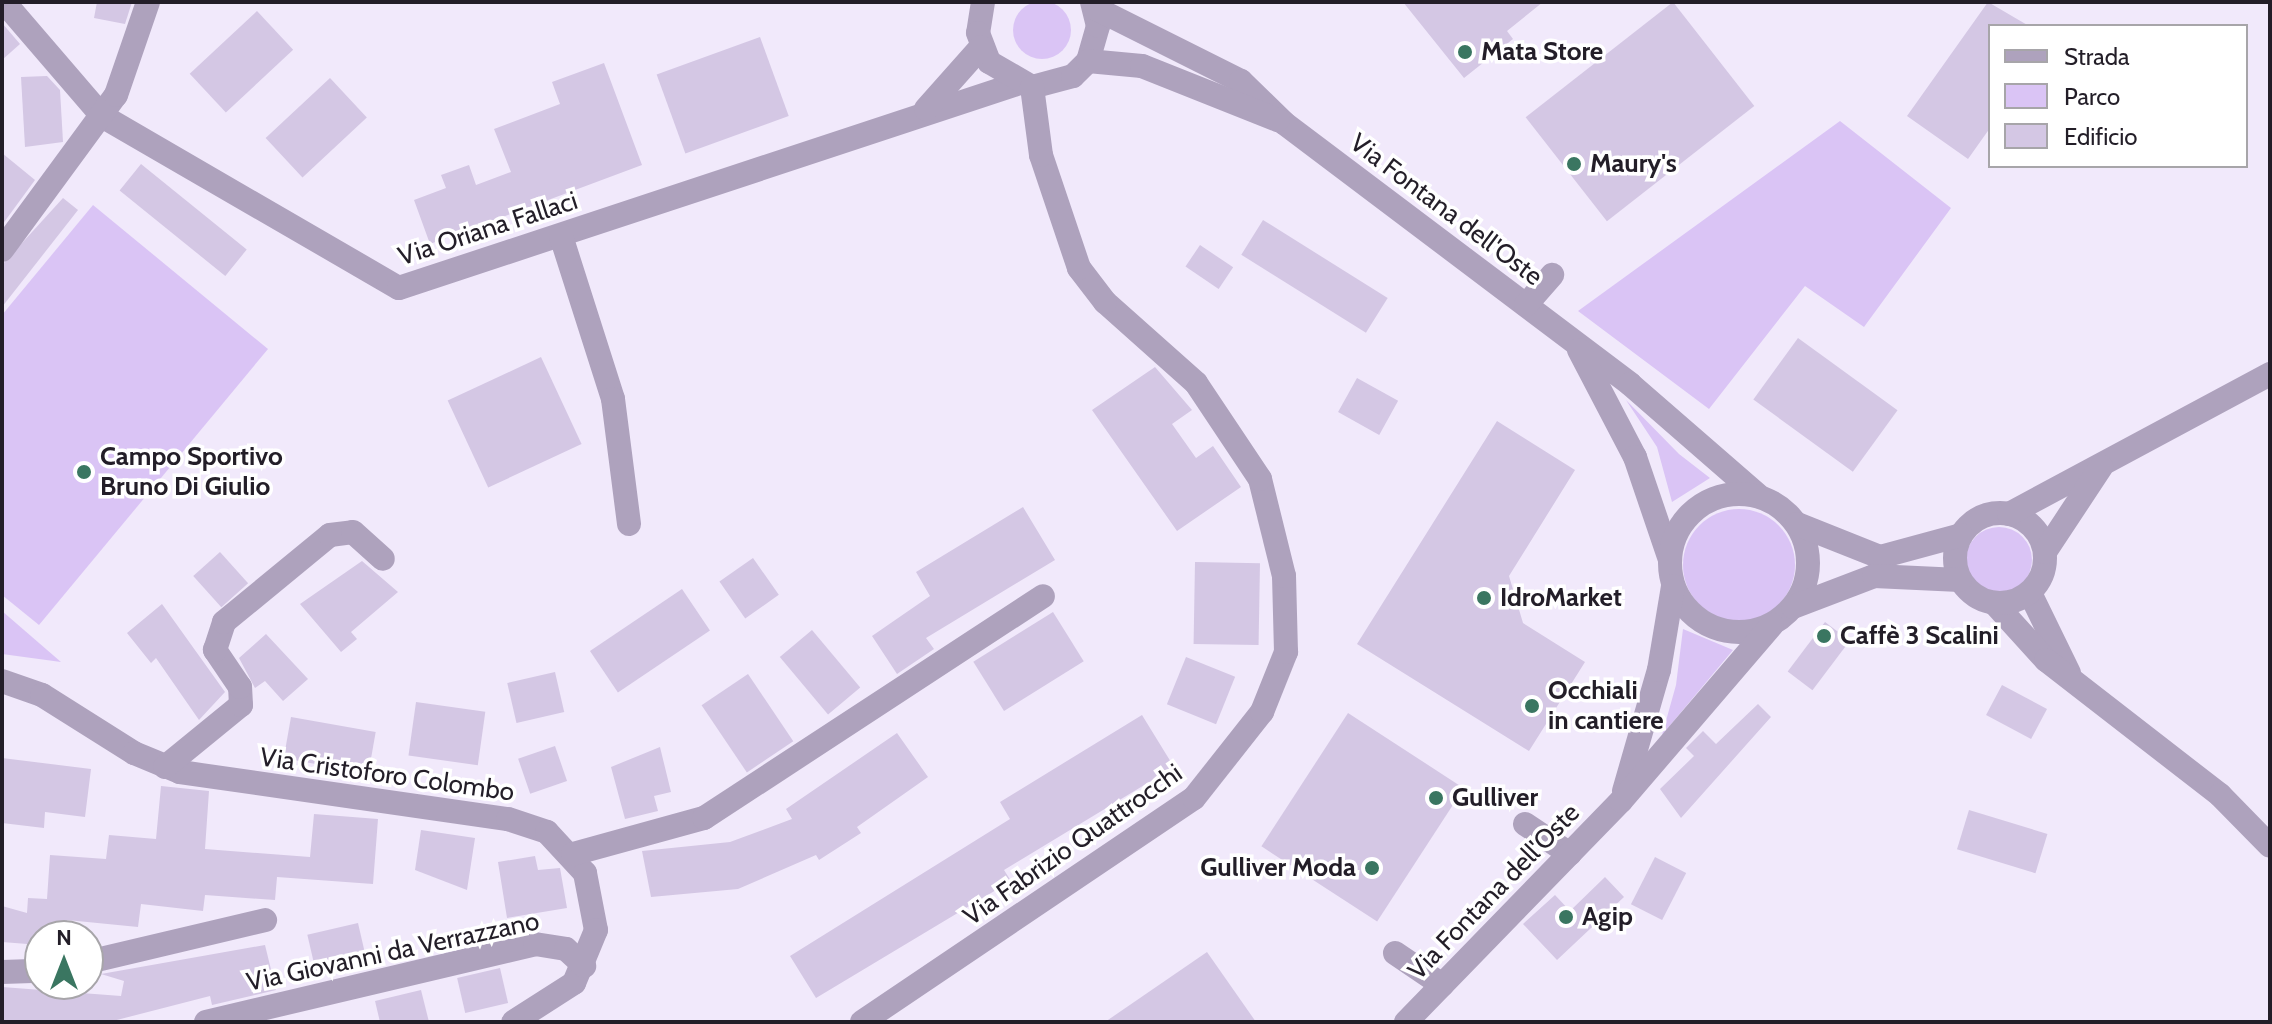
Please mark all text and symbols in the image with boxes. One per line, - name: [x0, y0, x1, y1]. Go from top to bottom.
- legend: [1988, 24, 2248, 168]
- place label: Mata Store: [1481, 36, 1603, 68]
- text: Strada: [2064, 42, 2130, 71]
- marker: Mata Store: [1456, 43, 1474, 61]
- text: Parco: [2064, 82, 2120, 111]
- text: Edificio: [2064, 122, 2138, 151]
- street label: Via Fontana dell'Oste: [1344, 127, 1548, 293]
- place label: Maury's: [1590, 148, 1677, 180]
- marker: Maury's: [1565, 155, 1583, 173]
- street label: Via Oriana Fallaci: [395, 185, 581, 273]
- place label: Campo Sportivo Bruno Di Giulio: [100, 441, 283, 502]
- marker: Campo Sportivo Bruno Di Giulio: [75, 463, 93, 481]
- place label: IdroMarket: [1500, 582, 1622, 614]
- marker: IdroMarket: [1475, 589, 1493, 607]
- place label: Caffè 3 Scalini: [1840, 620, 1999, 652]
- marker: Caffè 3 Scalini: [1815, 627, 1833, 645]
- place label: Occhiali in cantiere: [1548, 675, 1664, 736]
- marker: Occhiali in cantiere: [1523, 697, 1541, 715]
- street label: Via Cristoforo Colombo: [258, 742, 516, 808]
- street label: Via Fabrizio Quattrocchi: [958, 758, 1188, 932]
- place label: Gulliver: [1452, 782, 1538, 814]
- marker: Gulliver: [1427, 789, 1445, 807]
- street label: Via Fontana dell'Oste: [1402, 797, 1586, 987]
- place label: Gulliver Moda: [1200, 852, 1356, 884]
- marker: Gulliver Moda: [1363, 859, 1381, 877]
- place label: Agip: [1582, 901, 1633, 933]
- street label: Via Giovanni da Verrazzano: [244, 906, 542, 998]
- marker: Agip: [1557, 908, 1575, 926]
- north arrow: [24, 920, 104, 1000]
- text: N: [56, 924, 72, 951]

